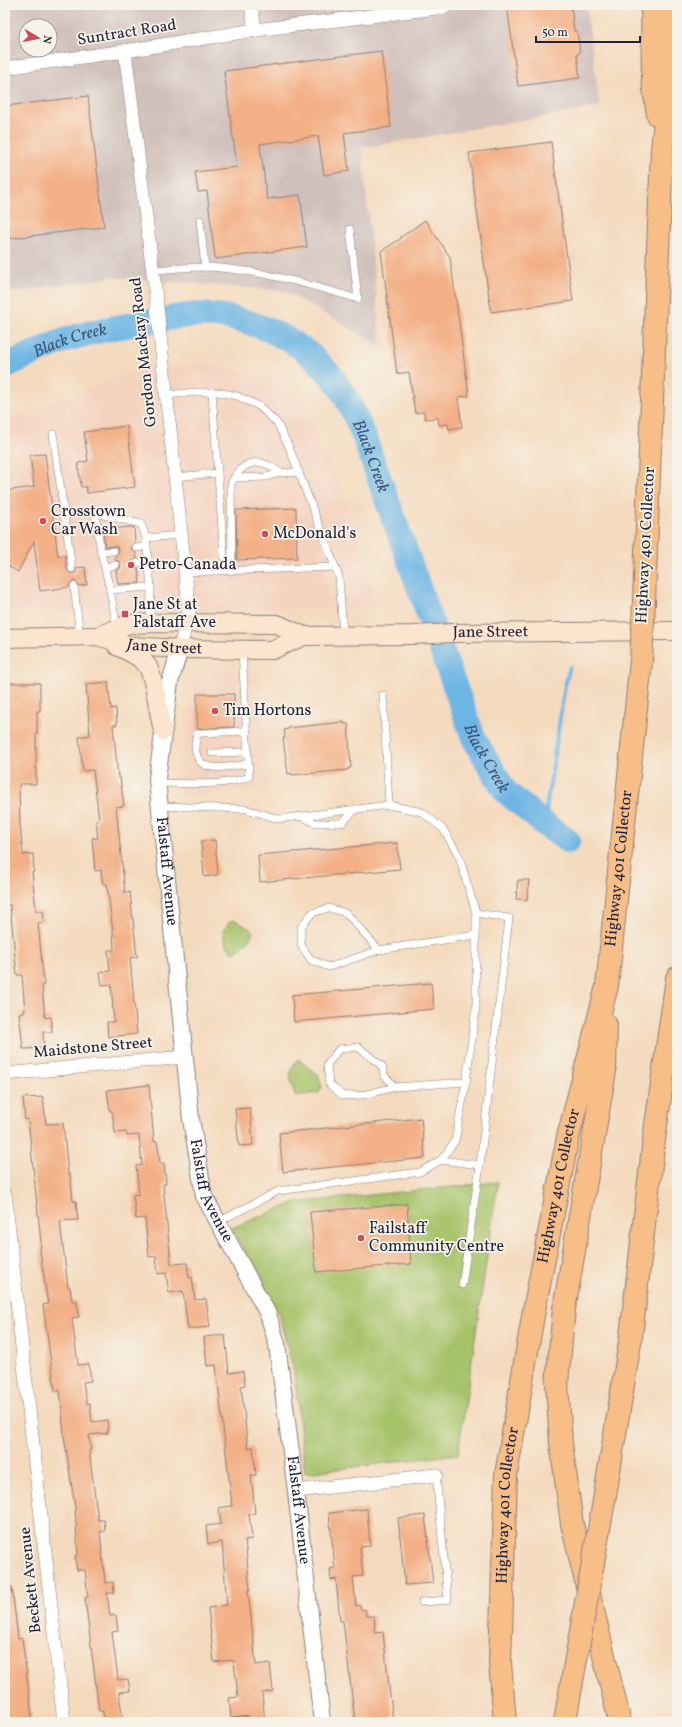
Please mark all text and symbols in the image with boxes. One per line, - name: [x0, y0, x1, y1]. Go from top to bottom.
- street label: Suntract Road: [76, 14, 178, 52]
- north arrow: [18, 18, 58, 58]
- scale bar: [536, 18, 640, 44]
- text: 50 m: [542, 25, 568, 41]
- text: N: [38, 34, 54, 45]
- street label: Gordon Mackay Road: [125, 276, 163, 428]
- water label: Black Creek: [29, 318, 109, 363]
- water label: Black Creek: [347, 416, 395, 496]
- street label: Highway 401 Collector: [631, 466, 661, 624]
- place label: Crosstown Car Wash: [51, 501, 126, 541]
- marker: Crosstown Car Wash: [38, 516, 48, 526]
- place label: McDonald's: [273, 523, 356, 545]
- marker: McDonald's: [260, 529, 270, 539]
- place label: Petro-Canada: [139, 554, 236, 576]
- marker: Petro-Canada: [126, 560, 136, 570]
- place label: Jane St at Falstaff Ave: [133, 594, 216, 634]
- marker: Jane St at Falstaff Ave: [120, 609, 130, 619]
- street label: Jane Street: [453, 621, 529, 644]
- street label: Jane Street: [124, 634, 203, 660]
- place label: Tim Hortons: [223, 700, 312, 722]
- marker: Tim Hortons: [210, 706, 220, 716]
- water label: Black Creek: [458, 721, 515, 798]
- street label: Highway 401 Collector: [600, 789, 638, 948]
- street label: Falstaff Avenue: [150, 816, 183, 927]
- street label: Maidstone Street: [32, 1032, 154, 1064]
- street label: Highway 401 Collector: [532, 1106, 586, 1265]
- street label: Falstaff Avenue: [184, 1137, 238, 1247]
- place label: Failstaff Community Centre: [369, 1218, 504, 1258]
- marker: Failstaff Community Centre: [356, 1233, 366, 1243]
- street label: Highway 401 Collector: [492, 1425, 525, 1584]
- street label: Falstaff Avenue: [281, 1454, 315, 1565]
- street label: Beckett Avenue: [14, 1526, 48, 1634]

